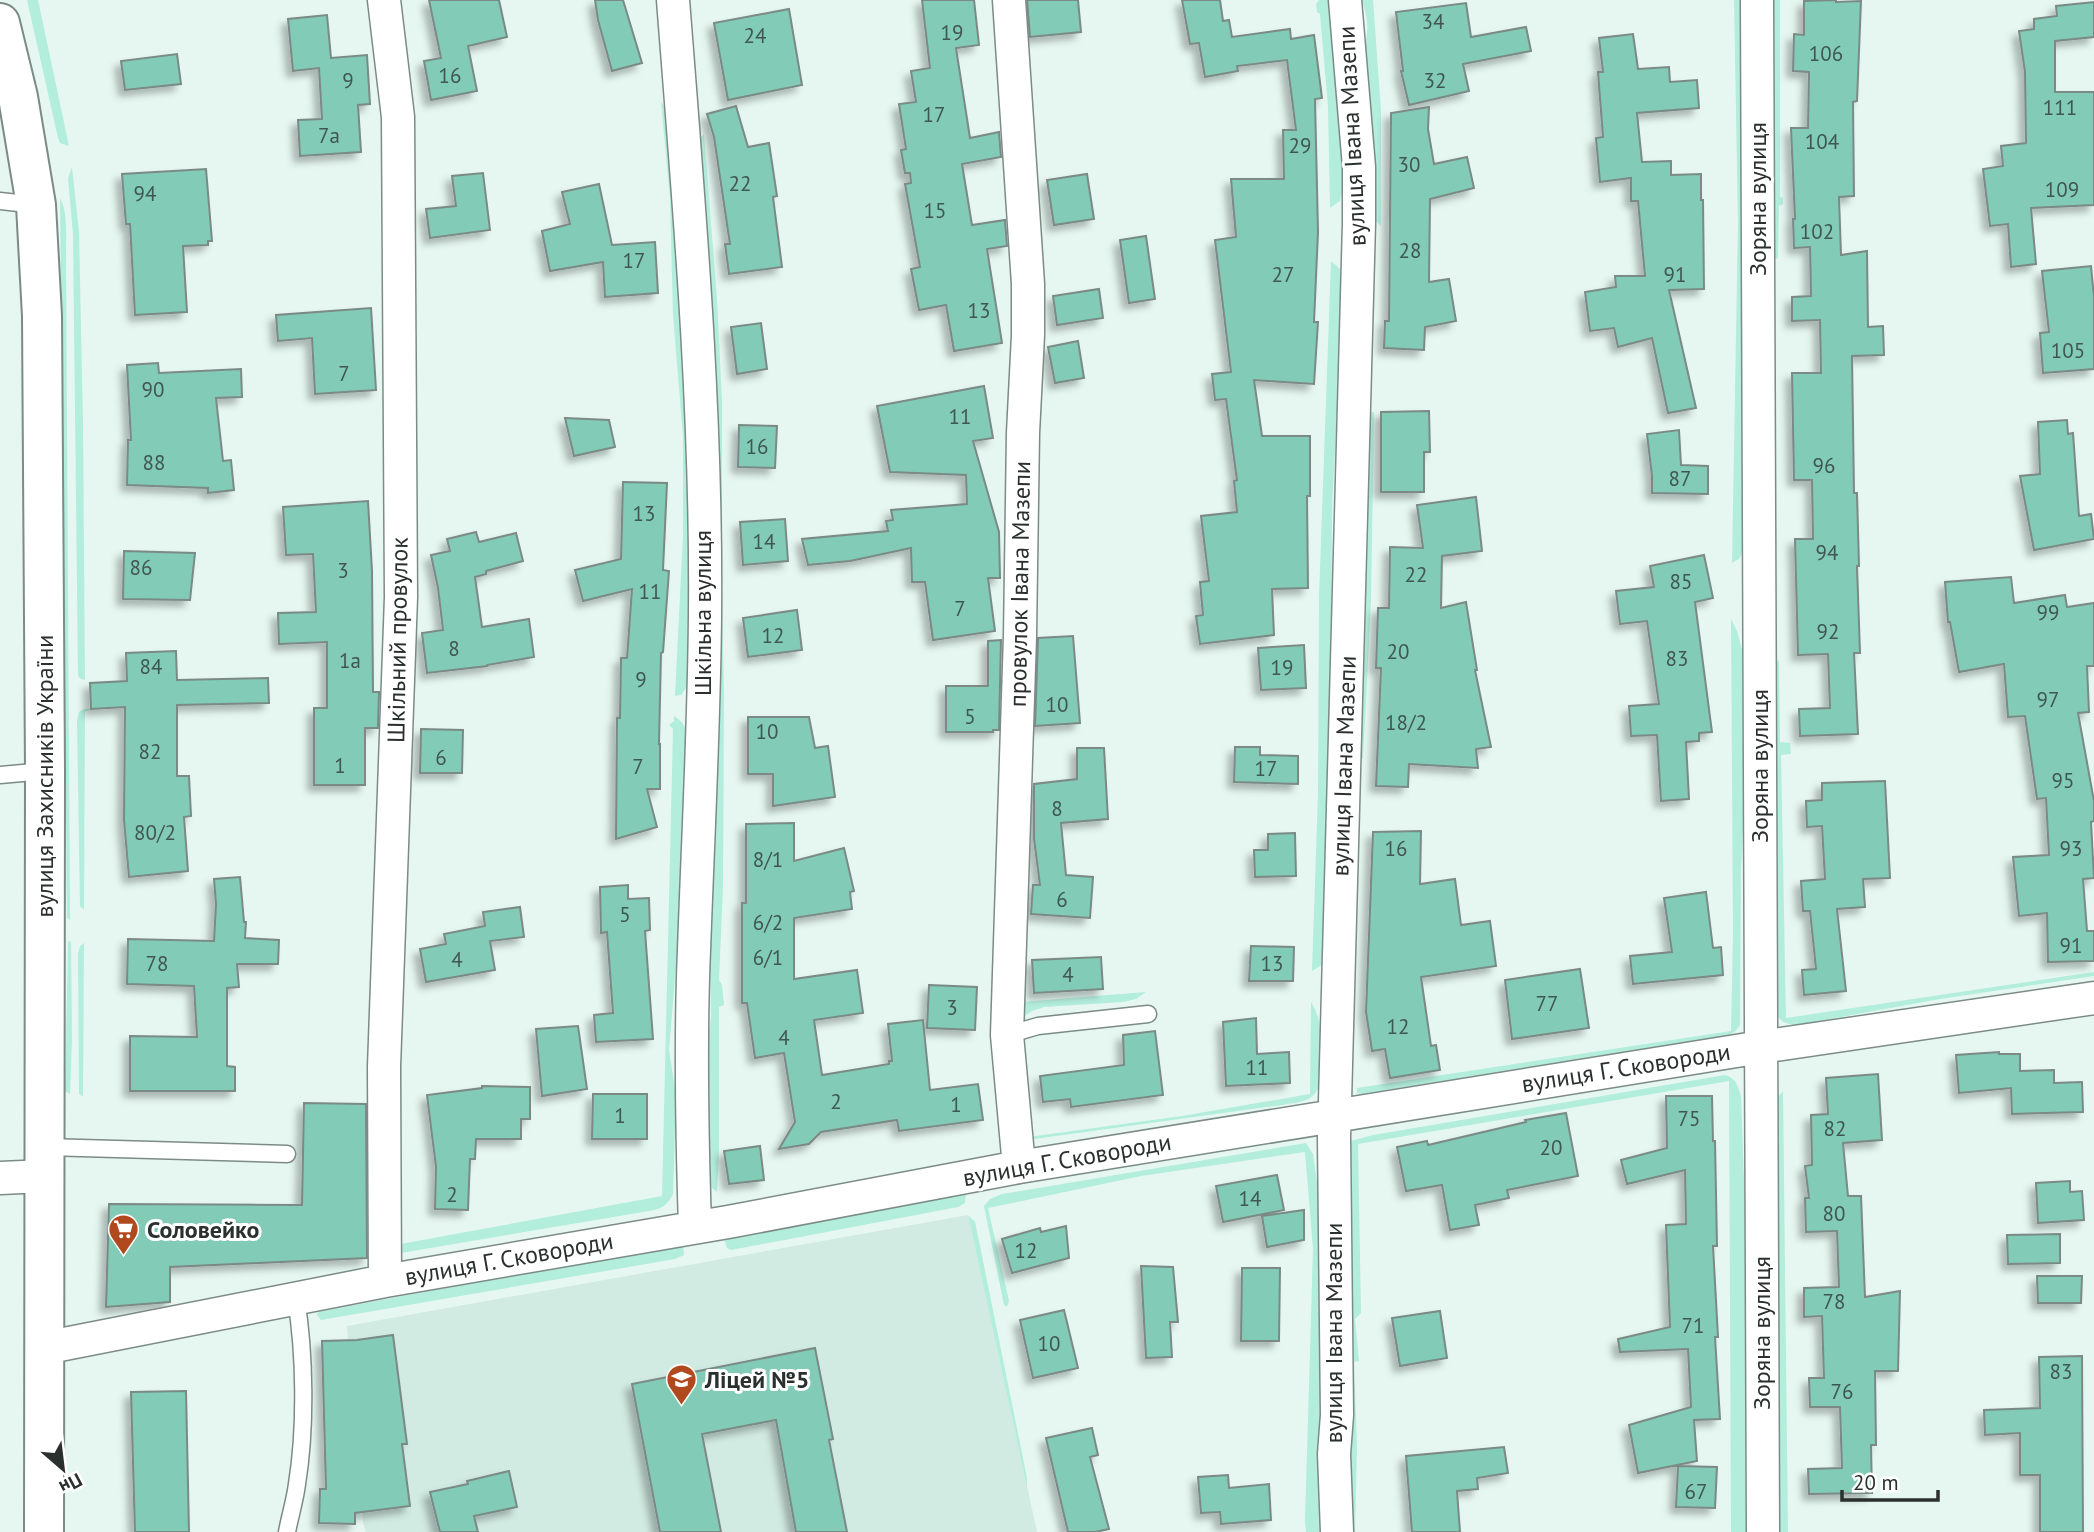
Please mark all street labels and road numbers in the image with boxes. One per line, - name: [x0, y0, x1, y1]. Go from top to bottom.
- street label: вулиця Івана Мазепи: [1330, 25, 1373, 247]
- street label: Зоряна вулиця: [1742, 122, 1773, 276]
- street label: провулок Івана Мазепи: [1002, 461, 1037, 707]
- street label: Шкільна вулиця: [687, 530, 718, 696]
- street label: Шкільний провулок: [380, 536, 415, 743]
- street label: вулиця Захисників України: [29, 635, 60, 917]
- street label: вулиця Івана Мазепи: [1324, 655, 1363, 877]
- street label: Зоряна вулиця: [1744, 689, 1775, 843]
- street label: вулиця Г. Сковороди: [1519, 1036, 1733, 1099]
- street label: вулиця Г. Сковороди: [960, 1126, 1174, 1193]
- street label: вулиця Івана Мазепи: [1318, 1223, 1349, 1443]
- street label: вулиця Г. Сковороди: [402, 1225, 616, 1292]
- street label: Зоряна вулиця: [1746, 1256, 1777, 1410]

